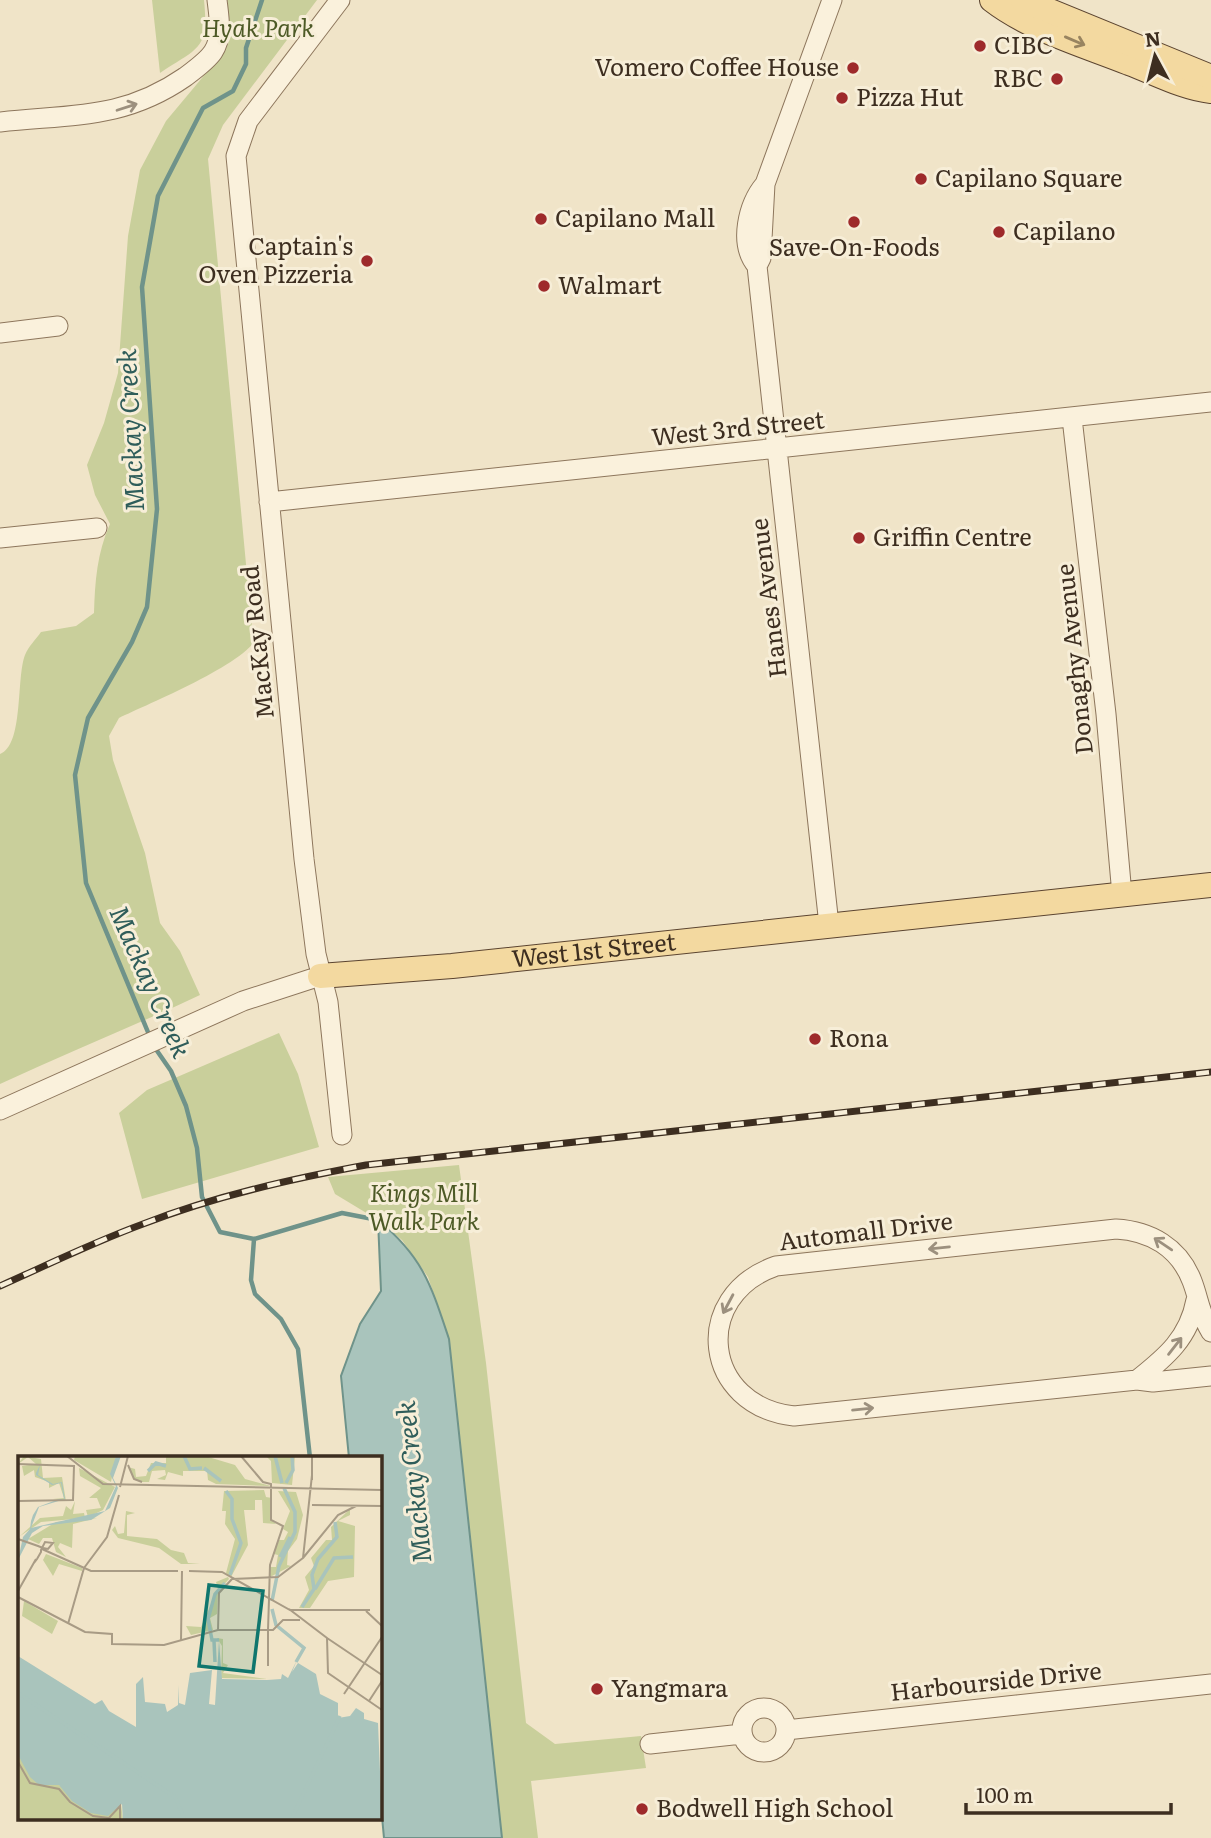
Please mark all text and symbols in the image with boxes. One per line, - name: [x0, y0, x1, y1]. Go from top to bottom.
- park label: Hyak Park: [202, 9, 315, 44]
- north arrow: [1120, 21, 1190, 91]
- text: N: [1143, 23, 1162, 53]
- place label: CIBC: [994, 26, 1053, 61]
- one-way arrow: [1064, 35, 1085, 48]
- marker: CIBC: [972, 38, 988, 54]
- place label: Vomero Coffee House: [595, 48, 839, 83]
- place label: RBC: [993, 59, 1043, 94]
- marker: Vomero Coffee House: [845, 60, 861, 76]
- marker: RBC: [1049, 71, 1065, 87]
- place label: Pizza Hut: [856, 78, 964, 113]
- marker: Pizza Hut: [834, 90, 850, 106]
- one-way arrow: [116, 100, 138, 112]
- place label: Capilano Square: [935, 159, 1122, 194]
- marker: Capilano Square: [913, 171, 929, 187]
- place label: Capilano Mall: [555, 199, 715, 234]
- marker: Capilano Mall: [533, 211, 549, 227]
- place label: Capilano: [1013, 212, 1116, 247]
- marker: Save-On-Foods: [846, 214, 862, 230]
- marker: Capilano: [991, 224, 1007, 240]
- place label: Captain's Oven Pizzeria: [198, 227, 353, 290]
- place label: Save-On-Foods: [769, 228, 940, 263]
- marker: Captain's Oven Pizzeria: [359, 253, 375, 269]
- place label: Walmart: [558, 266, 662, 301]
- marker: Walmart: [536, 278, 552, 294]
- water label: Mackay Creek: [105, 347, 152, 513]
- street label: West 3rd Street: [650, 400, 826, 453]
- street label: Hanes Avenue: [739, 516, 794, 680]
- place label: Griffin Centre: [873, 518, 1032, 553]
- marker: Griffin Centre: [851, 530, 867, 546]
- street label: Donaghy Avenue: [1045, 562, 1100, 756]
- street label: MacKay Road: [230, 563, 281, 721]
- water label: Mackay Creek: [101, 899, 204, 1064]
- street label: West 1st Street: [510, 922, 678, 975]
- place label: Rona: [829, 1019, 888, 1054]
- marker: Rona: [807, 1031, 823, 1047]
- park label: Kings Mill Walk Park: [368, 1174, 480, 1237]
- street label: Automall Drive: [777, 1202, 955, 1258]
- one-way arrow: [1154, 1236, 1173, 1251]
- one-way arrow: [929, 1242, 951, 1255]
- one-way arrow: [721, 1293, 735, 1313]
- one-way arrow: [1168, 1337, 1183, 1355]
- water label: Mackay Creek: [384, 1398, 439, 1565]
- one-way arrow: [851, 1403, 874, 1416]
- inset map: [18, 1456, 382, 1820]
- street label: Harbourside Drive: [888, 1651, 1103, 1708]
- place label: Yangmara: [611, 1669, 728, 1704]
- marker: Yangmara: [589, 1681, 605, 1697]
- scale bar: [966, 1772, 1171, 1816]
- text: 100 m: [976, 1778, 1033, 1809]
- place label: Bodwell High School: [656, 1789, 893, 1824]
- marker: Bodwell High School: [634, 1801, 650, 1817]

